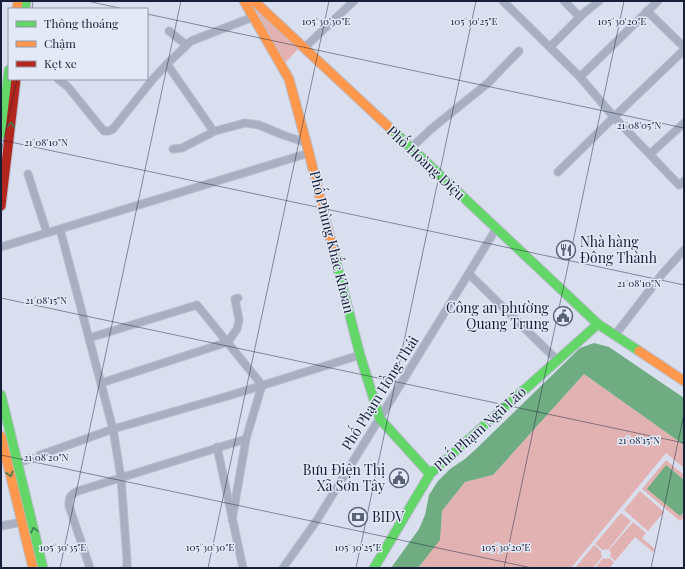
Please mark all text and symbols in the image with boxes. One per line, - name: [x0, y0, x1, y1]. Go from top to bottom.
- legend: [8, 8, 148, 80]
- text: 105°30'30"E: [302, 14, 350, 28]
- text: 105°30'25"E: [450, 14, 498, 28]
- text: 105°30'20"E: [598, 14, 646, 28]
- text: Thông thoáng: [44, 15, 119, 31]
- text: Chậm: [44, 35, 76, 51]
- text: Kẹt xe: [44, 55, 77, 71]
- text: 21°08'05"N: [617, 118, 661, 132]
- street label: Phố Hoàng Diệu: [383, 120, 471, 204]
- one-way arrow: [6, 122, 15, 129]
- text: 21°08'10"N: [24, 135, 68, 149]
- street label: Phố Phùng Khắc Khoan: [306, 168, 361, 316]
- place label: Nhà hàng Đông Thành: [580, 232, 658, 267]
- restaurant icon: Nhà hàng Đông Thành: [555, 239, 577, 261]
- text: 21°08'10"N: [617, 276, 661, 290]
- text: 21°08'15"N: [25, 293, 67, 307]
- place label: Công an phường Quang Trung: [446, 298, 550, 333]
- public building icon: Công an phường Quang Trung: [552, 305, 574, 327]
- street label: Phố Phạm Hồng Thái: [335, 331, 422, 453]
- street label: Phố Phạm Ngũ Lão: [428, 380, 530, 475]
- text: 21°08'15"N: [618, 433, 660, 447]
- text: 21°08'20"N: [23, 450, 69, 464]
- place label: Bưu Điện Thị Xã Sơn Tây: [303, 460, 385, 495]
- public building icon: Bưu Điện Thị Xã Sơn Tây: [388, 467, 410, 489]
- one-way arrow: [5, 470, 14, 477]
- bank icon: BIDV: [347, 506, 369, 528]
- place label: BIDV: [372, 507, 404, 526]
- one-way arrow: [30, 527, 39, 534]
- text: 105°30'35"E: [40, 540, 86, 554]
- text: 105°30'30"E: [186, 540, 234, 554]
- text: 105°30'25"E: [334, 540, 382, 554]
- text: 105°30'20"E: [482, 540, 530, 554]

